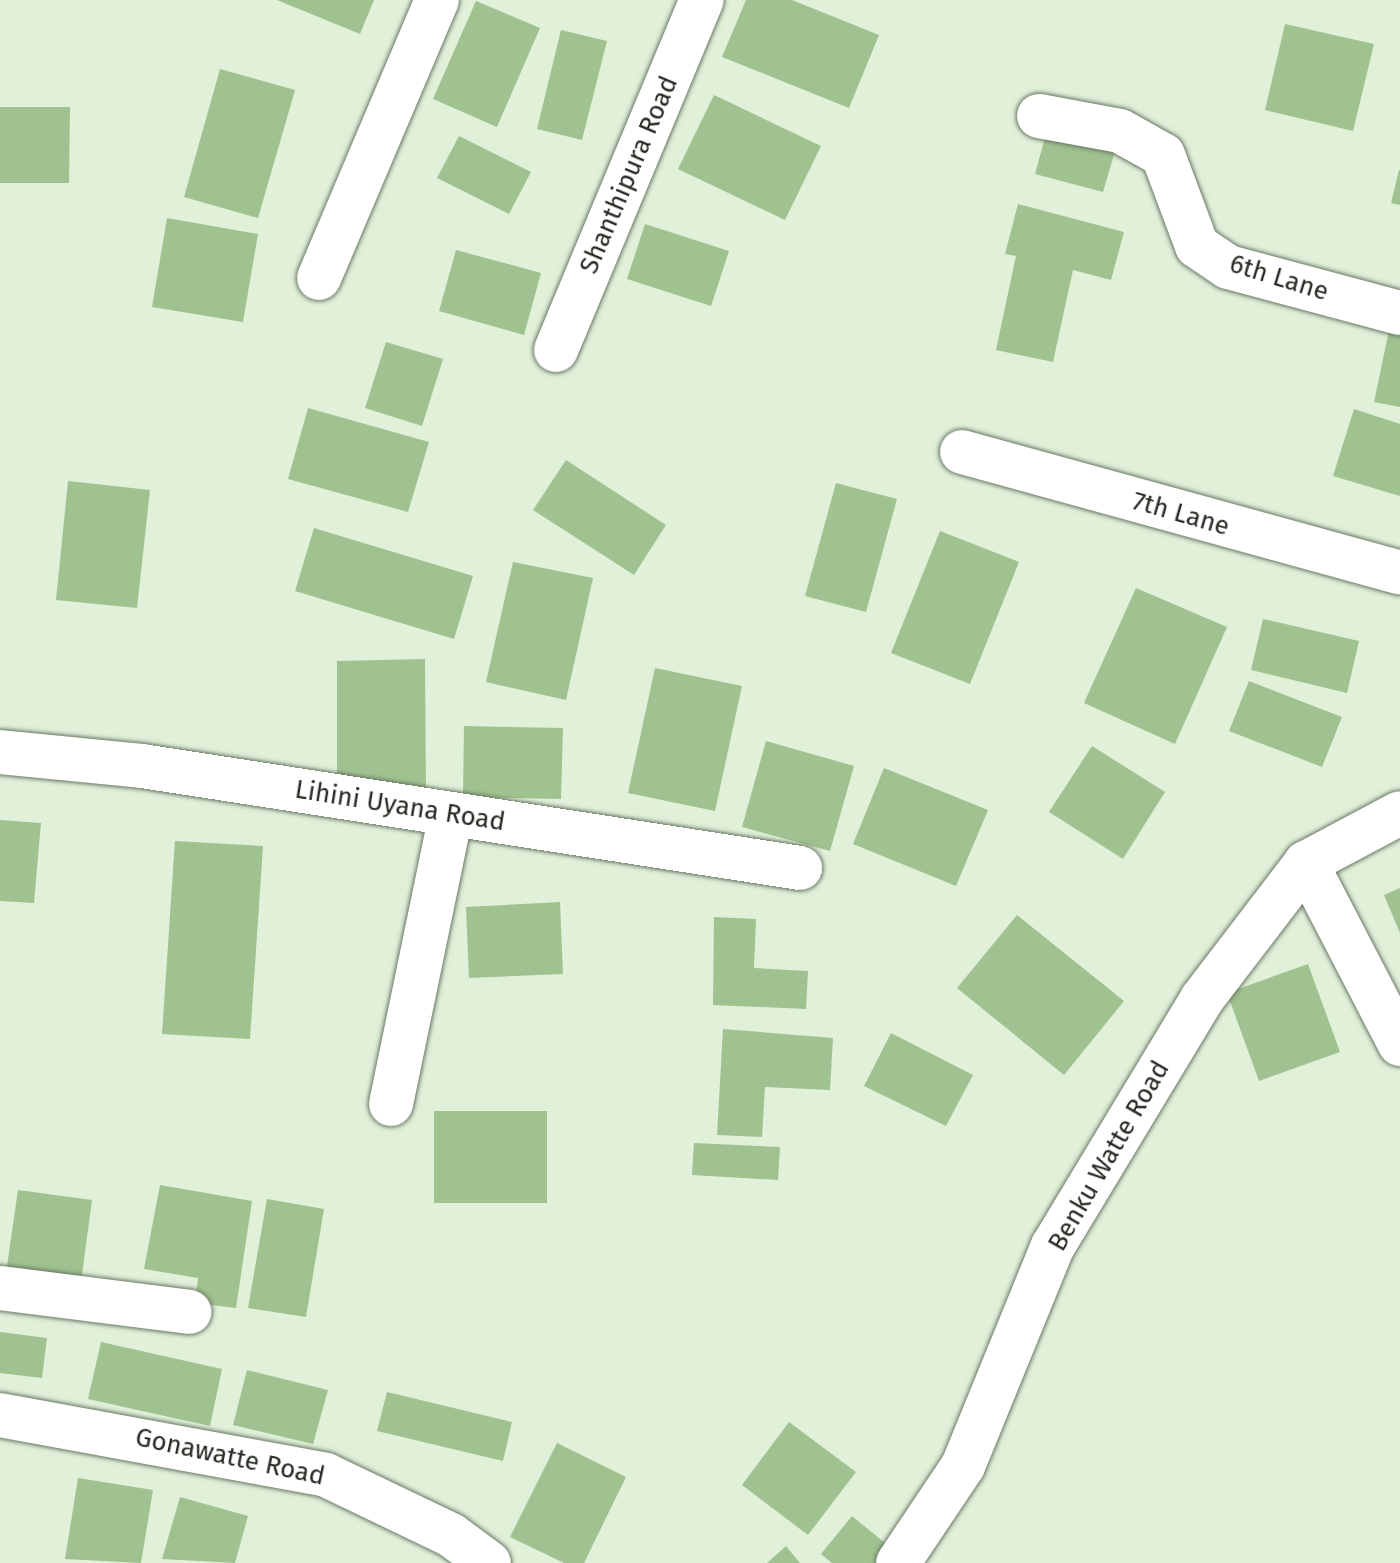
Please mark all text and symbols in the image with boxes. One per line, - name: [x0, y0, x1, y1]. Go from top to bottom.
- street label: Shanthipura Road: [573, 72, 685, 278]
- street label: 6th Lane: [1226, 248, 1332, 308]
- street label: 7th Lane: [1129, 485, 1233, 543]
- street label: Lihini Uyana Road: [293, 774, 507, 838]
- street label: Benku Watte Road: [1042, 1055, 1176, 1257]
- street label: Gonawatte Road: [133, 1422, 327, 1492]

